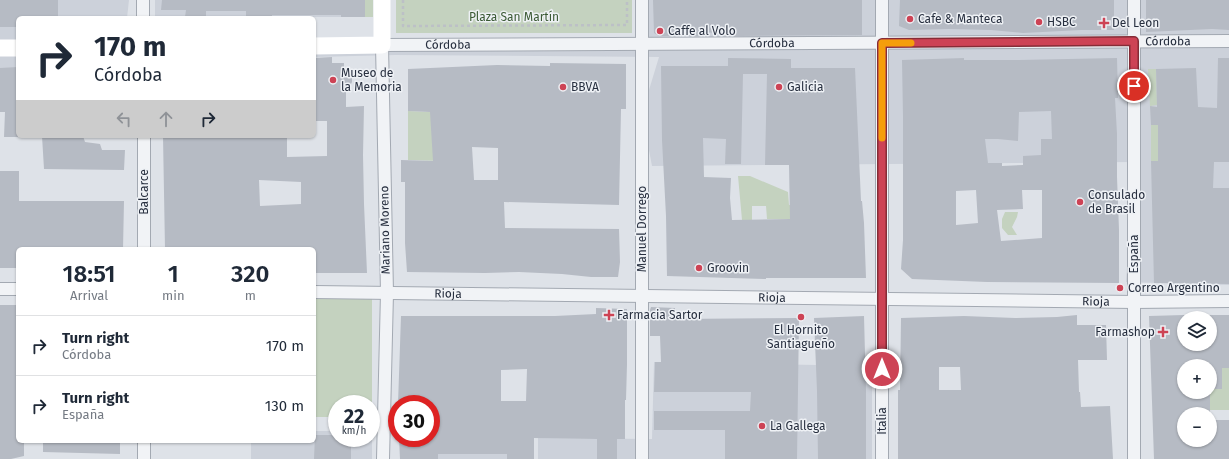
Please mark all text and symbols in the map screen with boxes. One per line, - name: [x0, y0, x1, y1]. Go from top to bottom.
- park label: Plaza San Martín: [469, 10, 559, 24]
- place label: Cafe & Manteca: [918, 12, 1002, 26]
- marker: Cafe & Manteca: [905, 14, 915, 24]
- place label: HSBC: [1047, 15, 1076, 29]
- place label: Del Leon: [1112, 16, 1159, 30]
- marker: HSBC: [1034, 17, 1044, 27]
- marker: Del Leon: [1099, 18, 1109, 28]
- place label: Caffe al Volo: [668, 24, 736, 38]
- marker: Caffe al Volo: [655, 26, 665, 36]
- text: 170 m: [94, 30, 166, 63]
- icon: right: [28, 32, 80, 84]
- street label: Córdoba: [1145, 34, 1191, 48]
- street label: Córdoba: [749, 36, 795, 50]
- street label: Córdoba: [425, 38, 471, 52]
- text: Córdoba: [94, 64, 162, 86]
- place label: Museo de la Memoria: [341, 66, 402, 94]
- pin: [1117, 69, 1151, 103]
- marker: Museo de la Memoria: [328, 75, 338, 85]
- icon: arrive: [1123, 75, 1145, 97]
- place label: BBVA: [571, 80, 599, 94]
- place label: Galicia: [787, 80, 824, 94]
- marker: BBVA: [558, 82, 568, 92]
- marker: Galicia: [774, 82, 784, 92]
- icon: left: [113, 108, 135, 130]
- icon: ahead: [155, 108, 177, 130]
- icon: right: [197, 108, 219, 130]
- street label: Balcarce: [137, 169, 151, 215]
- street label: Mariano Moreno: [377, 185, 393, 275]
- street label: Manuel Dorrego: [635, 186, 649, 272]
- place label: Consulado de Brasil: [1088, 188, 1145, 216]
- marker: Consulado de Brasil: [1075, 197, 1085, 207]
- street label: España: [1127, 234, 1141, 274]
- text: 18:51: [63, 260, 116, 288]
- text: 1: [168, 260, 179, 288]
- text: 320: [231, 260, 269, 288]
- place label: Groovin: [707, 261, 749, 275]
- marker: Groovin: [694, 263, 704, 273]
- place label: Correo Argentino: [1128, 281, 1220, 295]
- marker: Correo Argentino: [1115, 283, 1125, 293]
- street label: Rioja: [434, 286, 462, 301]
- text: Arrival: [70, 288, 108, 303]
- text: min: [162, 288, 185, 303]
- text: m: [245, 288, 256, 303]
- street label: Rioja: [758, 290, 786, 305]
- street label: Rioja: [1082, 294, 1110, 309]
- place label: Farmacia Sartor: [617, 308, 703, 322]
- marker: Farmacia Sartor: [604, 310, 614, 320]
- map controls: [1177, 311, 1217, 447]
- button: layers: [1177, 311, 1217, 351]
- marker: El Hornito Santiagueño: [796, 312, 806, 322]
- place label: El Hornito Santiagueño: [767, 323, 835, 351]
- place label: Farmashop: [1095, 325, 1155, 339]
- marker: Farmashop: [1158, 327, 1168, 337]
- text: Turn right: [62, 329, 129, 347]
- icon: right: [28, 335, 50, 357]
- text: 170 m: [266, 337, 304, 355]
- text: Córdoba: [62, 347, 111, 362]
- position arrow: [861, 348, 903, 390]
- button: +: [1177, 359, 1217, 399]
- text: Turn right: [62, 389, 129, 407]
- icon: right: [28, 395, 50, 417]
- speed limit sign: 30: [388, 395, 440, 447]
- text: 130 m: [265, 397, 304, 415]
- text: 22: [344, 404, 364, 428]
- text: España: [62, 407, 104, 422]
- street label: Italia: [875, 407, 889, 435]
- button: −: [1177, 407, 1217, 447]
- place label: La Gallega: [770, 419, 826, 433]
- marker: La Gallega: [757, 421, 767, 431]
- text: km/h: [342, 425, 366, 437]

